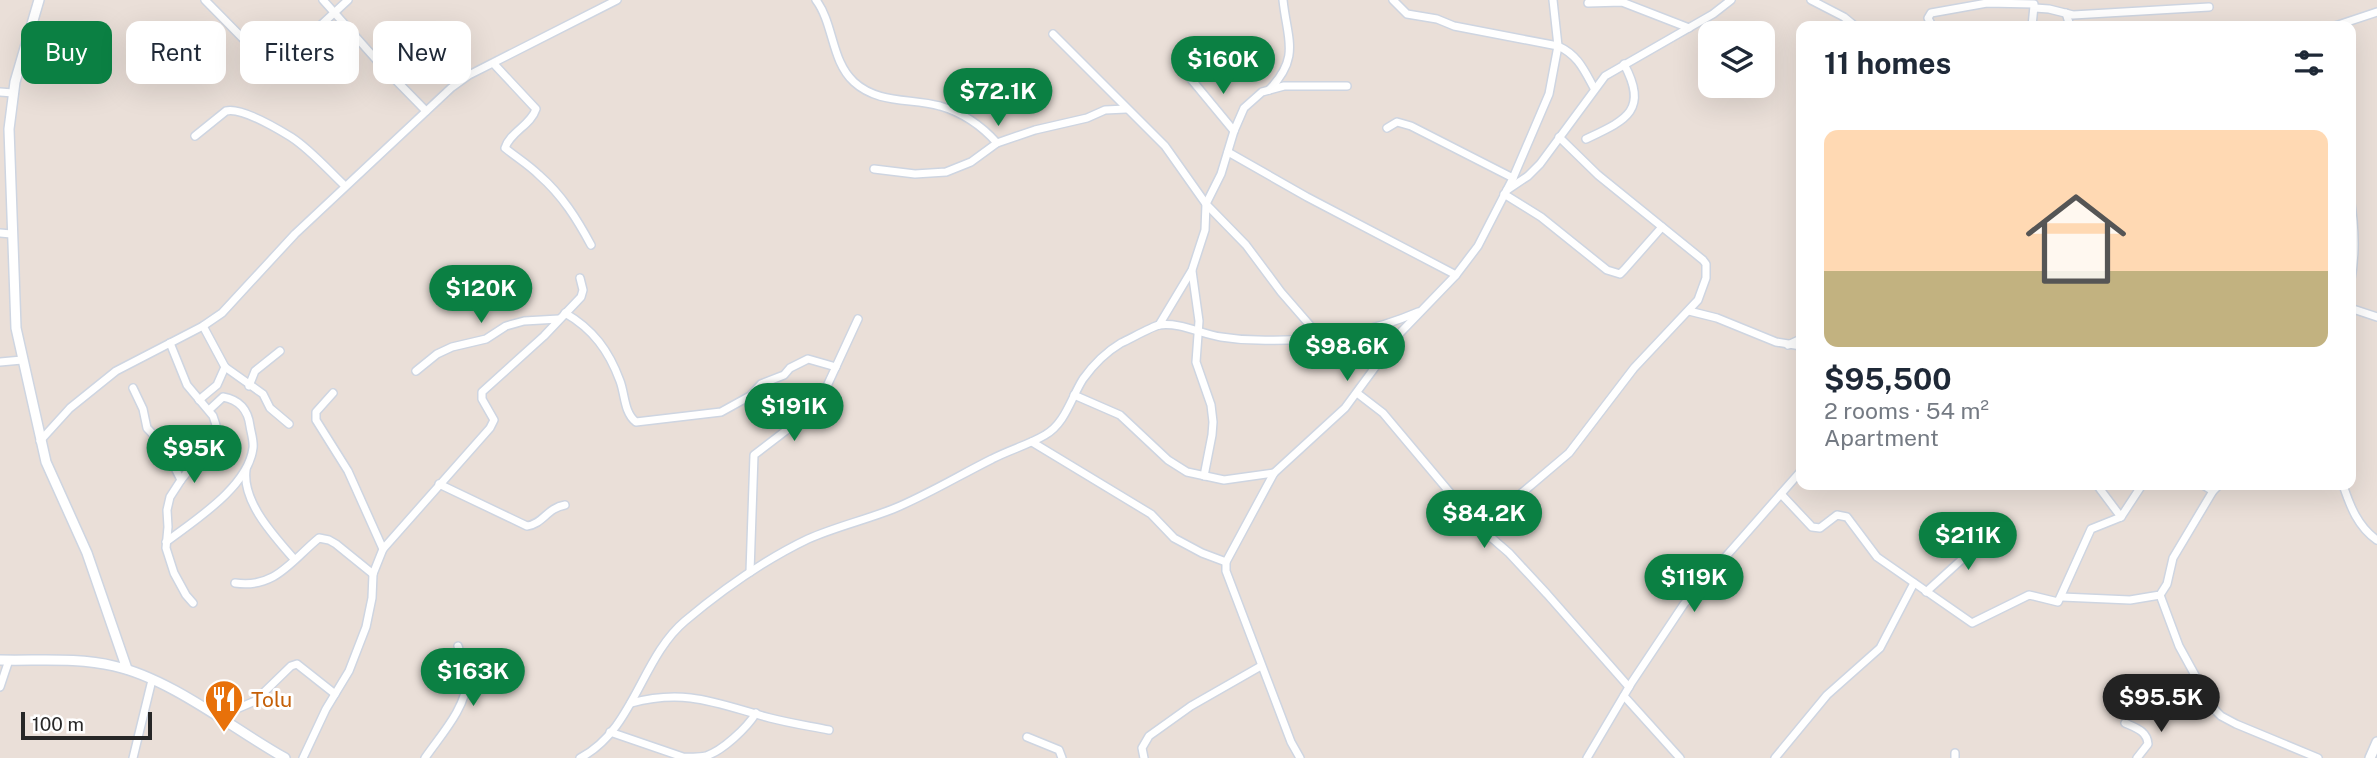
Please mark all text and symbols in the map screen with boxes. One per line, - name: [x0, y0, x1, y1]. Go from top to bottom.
- chip: Buy: [21, 21, 112, 84]
- chip: Rent: [126, 21, 226, 84]
- chip: Filters: [240, 21, 359, 84]
- chip: New: [373, 21, 471, 84]
- map controls: [1698, 21, 1775, 98]
- button: layers: [1698, 21, 1775, 98]
- pin: $160K: [1174, 36, 1272, 96]
- icon: filters: [2290, 44, 2328, 82]
- text: $160K: [1187, 45, 1259, 72]
- text: 11 homes: [1824, 45, 1951, 81]
- pin: $72.1K: [941, 68, 1055, 128]
- text: $72.1K: [959, 77, 1037, 104]
- icon: home: [2013, 176, 2139, 302]
- pin: $120K: [432, 266, 530, 325]
- text: $120K: [445, 274, 517, 301]
- pin: $98.6K: [1290, 324, 1404, 383]
- text: $98.6K: [1305, 332, 1389, 359]
- text: $95,500: [1824, 361, 1952, 397]
- pin: $191K: [745, 384, 843, 443]
- text: $191K: [761, 392, 828, 419]
- text: 2 rooms · 54 m²: [1824, 397, 1989, 424]
- text: Apartment: [1824, 424, 1939, 451]
- pin: $95K: [153, 426, 235, 485]
- text: $95K: [163, 434, 225, 461]
- pin: $84.2K: [1427, 490, 1541, 550]
- text: $84.2K: [1442, 499, 1526, 526]
- pin: $211K: [1919, 512, 2017, 572]
- text: $211K: [1935, 521, 2001, 548]
- pin: $119K: [1645, 554, 1743, 614]
- text: $119K: [1661, 563, 1728, 590]
- pin: $163K: [424, 648, 522, 708]
- text: $163K: [437, 657, 509, 684]
- pin: $95.5K: [2104, 674, 2218, 734]
- restaurant icon: Tolu: [203, 678, 245, 733]
- text: $95.5K: [2119, 683, 2203, 710]
- place label: Tolu: [251, 687, 292, 712]
- scale bar: [21, 709, 152, 741]
- text: 100 m: [32, 713, 84, 735]

